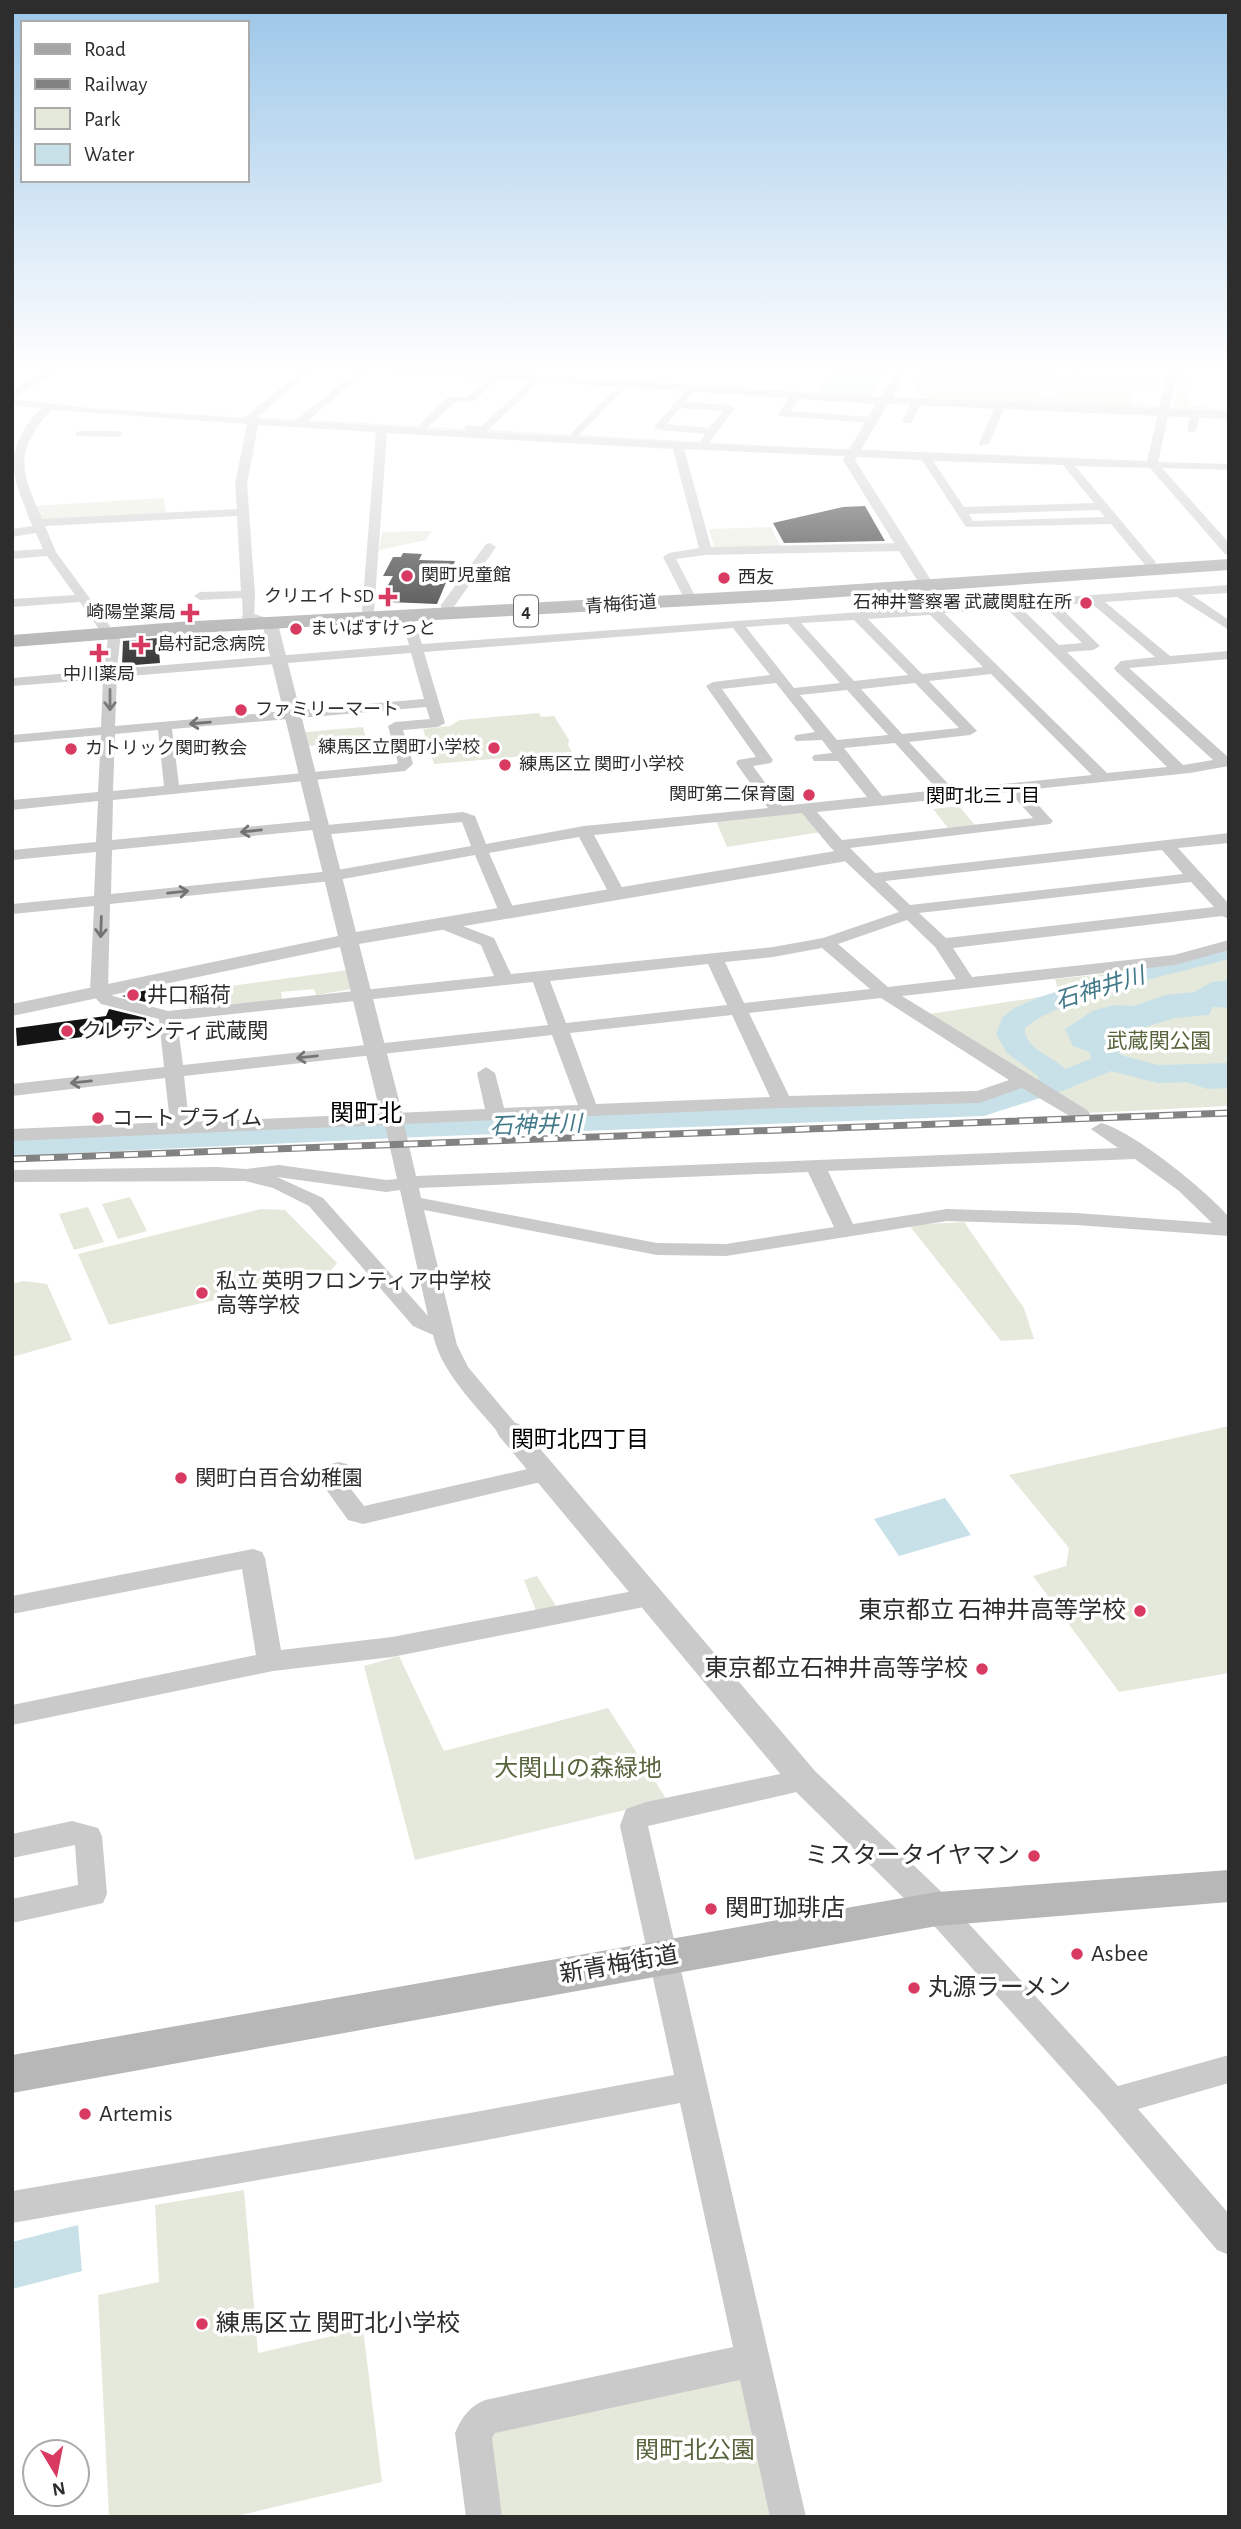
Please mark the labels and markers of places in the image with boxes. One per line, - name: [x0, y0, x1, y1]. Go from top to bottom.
- place label: 関町児童館: [421, 566, 511, 585]
- marker: 関町児童館: [399, 568, 415, 584]
- place label: 西友: [738, 568, 774, 587]
- marker: 西友: [716, 570, 732, 586]
- place label: クリエイトSD: [264, 587, 374, 606]
- marker: クリエイトSD: [380, 589, 396, 605]
- place label: 石神井警察署 武蔵関駐在所: [853, 592, 1072, 612]
- marker: 石神井警察署 武蔵関駐在所: [1078, 595, 1094, 611]
- place label: 崎陽堂薬局: [86, 603, 176, 622]
- marker: 崎陽堂薬局: [182, 605, 198, 621]
- place label: まいばすけっと: [310, 619, 436, 638]
- marker: まいばすけっと: [288, 621, 304, 637]
- place label: 島村記念病院: [157, 634, 265, 654]
- marker: 島村記念病院: [131, 635, 151, 655]
- marker: 中川薬局: [91, 645, 107, 661]
- place label: 中川薬局: [63, 665, 135, 684]
- place label: ファミリーマート: [255, 701, 399, 719]
- marker: ファミリーマート: [233, 702, 249, 718]
- place label: 練馬区立関町小学校: [318, 737, 480, 757]
- place label: カトリック関町教会: [85, 738, 247, 758]
- marker: 練馬区立関町小学校: [486, 740, 502, 756]
- marker: カトリック関町教会: [63, 741, 79, 757]
- place label: 練馬区立 関町小学校: [519, 754, 684, 774]
- marker: 練馬区立 関町小学校: [497, 757, 513, 773]
- place label: 関町第二保育園: [669, 784, 795, 804]
- marker: 関町第二保育園: [801, 787, 817, 803]
- place label: 井口稲荷: [147, 984, 231, 1006]
- marker: 井口稲荷: [125, 987, 141, 1003]
- place label: クレアシティ武蔵関: [81, 1020, 268, 1042]
- marker: クレアシティ武蔵関: [59, 1023, 75, 1039]
- place label: コート プライム: [112, 1107, 262, 1129]
- marker: コート プライム: [90, 1110, 106, 1126]
- place label: 私立 英明フロンティア中学校 高等学校: [216, 1270, 491, 1316]
- marker: 私立 英明フロンティア中学校 高等学校: [194, 1285, 210, 1301]
- place label: 関町白百合幼稚園: [195, 1467, 363, 1489]
- marker: 関町白百合幼稚園: [173, 1470, 189, 1486]
- place label: 東京都立 石神井高等学校: [858, 1597, 1126, 1623]
- marker: 東京都立 石神井高等学校: [1132, 1603, 1148, 1619]
- place label: 東京都立石神井高等学校: [704, 1655, 968, 1681]
- marker: 東京都立石神井高等学校: [974, 1661, 990, 1677]
- place label: ミスタータイヤマン: [805, 1843, 1020, 1868]
- marker: ミスタータイヤマン: [1026, 1848, 1042, 1864]
- place label: 関町珈琲店: [725, 1895, 845, 1921]
- marker: 関町珈琲店: [703, 1901, 719, 1917]
- place label: Asbee: [1091, 1942, 1148, 1966]
- marker: Asbee: [1069, 1946, 1085, 1962]
- place label: 丸源ラーメン: [928, 1974, 1071, 2000]
- marker: 丸源ラーメン: [906, 1980, 922, 1996]
- place label: Artemis: [99, 2102, 173, 2126]
- marker: Artemis: [77, 2106, 93, 2122]
- place label: 練馬区立 関町北小学校: [216, 2310, 460, 2336]
- marker: 練馬区立 関町北小学校: [194, 2316, 210, 2332]

